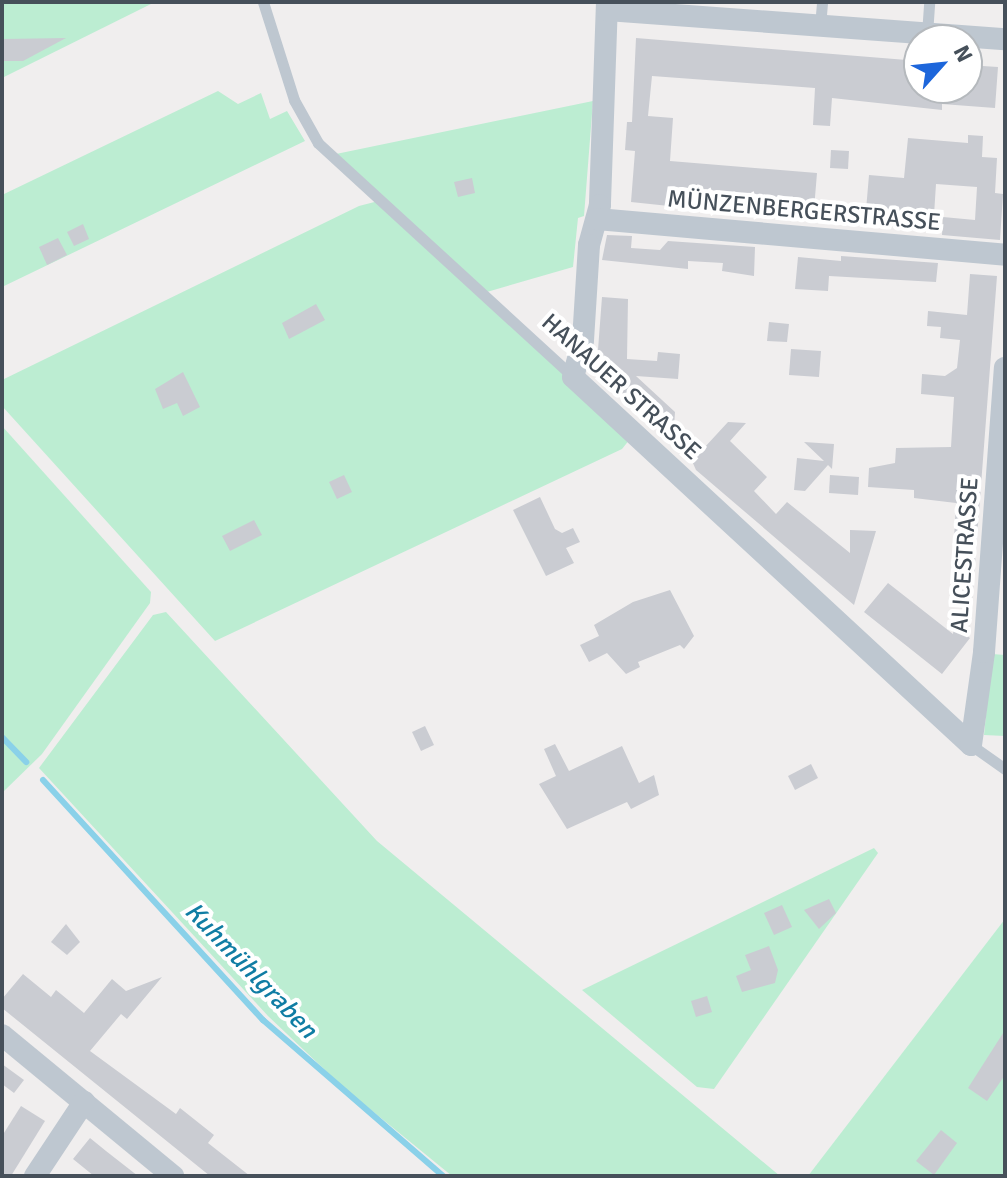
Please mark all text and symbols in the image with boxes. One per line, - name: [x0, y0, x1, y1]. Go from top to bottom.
- north arrow: [903, 24, 983, 104]
- text: N: [948, 41, 979, 67]
- street label: MÜNZENBERGERSTRASSE: [666, 185, 942, 237]
- street label: HANAUER STRASSE: [535, 308, 707, 466]
- street label: ALICESTRASSE: [945, 476, 985, 634]
- water label: Kuhmühlgraben: [177, 896, 323, 1046]

